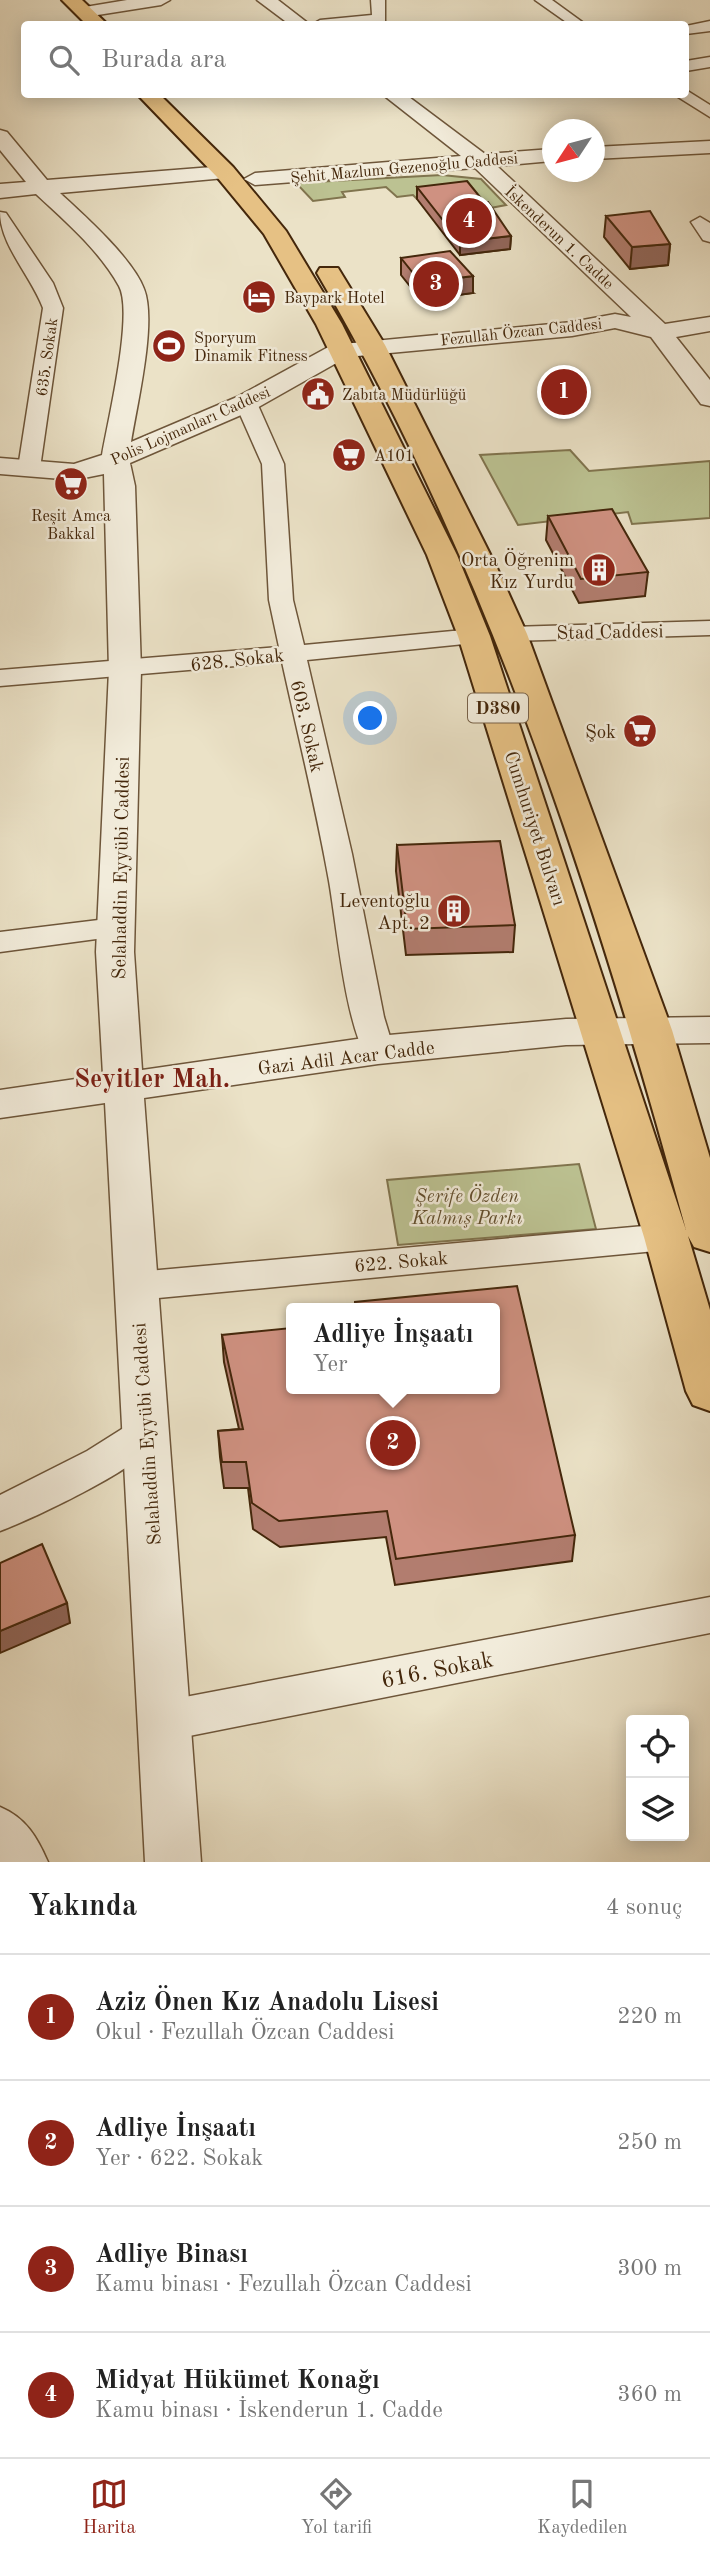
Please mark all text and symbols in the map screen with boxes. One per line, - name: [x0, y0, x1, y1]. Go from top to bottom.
- search box: [21, 21, 689, 98]
- icon: search: [45, 41, 83, 79]
- text: Burada ara: [101, 47, 226, 73]
- north arrow: [542, 119, 605, 182]
- street label: Şehit Mazlum Gezenoğlu Caddesi: [290, 151, 519, 187]
- street label: İskenderun 1. Cadde: [501, 181, 619, 293]
- pin: 4: [446, 195, 492, 247]
- pin: 3: [413, 258, 459, 310]
- hotel icon: Baypark Hotel: [240, 278, 278, 316]
- place label: Baypark Hotel: [284, 291, 385, 307]
- street label: Fezullah Özcan Caddesi: [439, 313, 603, 349]
- street label: 635. Sokak: [35, 317, 61, 398]
- sports icon: Sporyum Dinamik Fitness: [150, 327, 188, 365]
- place label: Sporyum Dinamik Fitness: [194, 331, 308, 365]
- pin: 1: [541, 366, 587, 418]
- public building icon: Zabıta Müdürlüğü: [299, 375, 337, 413]
- street label: Polis Lojmanları Caddesi: [109, 384, 273, 469]
- place label: Zabıta Müdürlüğü: [342, 388, 467, 404]
- supermarket icon: A101: [330, 436, 368, 474]
- place label: A101: [374, 449, 414, 465]
- supermarket icon: Reşit Amca Bakkal: [52, 465, 90, 503]
- place label: Reşit Amca Bakkal: [31, 509, 111, 543]
- place label: Orta Öğrenim Kız Yurdu: [461, 548, 574, 593]
- building icon: Orta Öğrenim Kız Yurdu: [580, 551, 618, 589]
- street label: Stad Caddesi: [556, 623, 664, 644]
- street label: 628. Sokak: [189, 647, 285, 676]
- street label: 603. Sokak: [286, 679, 325, 775]
- road number: D380: [468, 694, 528, 722]
- your location: [353, 701, 387, 735]
- supermarket icon: Şok: [621, 712, 659, 750]
- place label: Şok: [585, 724, 616, 743]
- street label: Cumhuriyet Bulvarı: [500, 749, 568, 908]
- street label: Selahaddin Eyyübi Caddesi: [111, 756, 134, 980]
- building icon: Leventoğlu Apt. 2: [435, 892, 473, 930]
- place label: Leventoğlu Apt. 2: [339, 893, 430, 934]
- street label: Gazi Adil Acar Cadde: [257, 1039, 436, 1080]
- district label: Seyitler Mah.: [74, 1067, 230, 1093]
- park label: Şerife Özden Kalmış Parkı: [411, 1183, 522, 1229]
- street label: 622. Sokak: [354, 1250, 449, 1277]
- popup: [286, 1303, 500, 1394]
- street label: Selahaddin Eyyübi Caddesi: [131, 1322, 166, 1546]
- text: Adliye İnşaatı: [313, 1322, 473, 1348]
- text: Yer: [313, 1353, 348, 1376]
- pin: 2: [370, 1417, 416, 1469]
- street label: 616. Sokak: [379, 1648, 495, 1693]
- map controls: [626, 1715, 689, 1841]
- button: locate: [626, 1715, 689, 1778]
- button: layers: [626, 1778, 689, 1841]
- text: Yakında: [28, 1892, 137, 1922]
- text: 4 sonuç: [606, 1896, 682, 1919]
- text: Aziz Önen Kız Anadolu Lisesi: [95, 1990, 439, 2016]
- text: 1: [44, 2005, 58, 2028]
- text: 220 m: [617, 2005, 682, 2028]
- text: Okul · Fezullah Özcan Caddesi: [95, 2021, 395, 2044]
- text: Adliye İnşaatı: [95, 2116, 256, 2142]
- text: 2: [44, 2131, 58, 2154]
- text: 250 m: [617, 2131, 682, 2154]
- text: Yer · 622. Sokak: [95, 2147, 263, 2170]
- text: Adliye Binası: [95, 2242, 248, 2268]
- text: 3: [44, 2257, 58, 2280]
- text: 300 m: [617, 2257, 682, 2280]
- text: Kamu binası · Fezullah Özcan Caddesi: [95, 2273, 472, 2296]
- text: Midyat Hükümet Konağı: [95, 2368, 380, 2394]
- text: 4: [44, 2383, 58, 2406]
- text: 360 m: [617, 2383, 682, 2406]
- text: Kamu binası · İskenderun 1. Cadde: [95, 2399, 443, 2422]
- tab: Harita: [82, 2475, 136, 2540]
- tab: Yol tarifi: [301, 2475, 372, 2540]
- tab: Kaydedilen: [537, 2475, 628, 2540]

